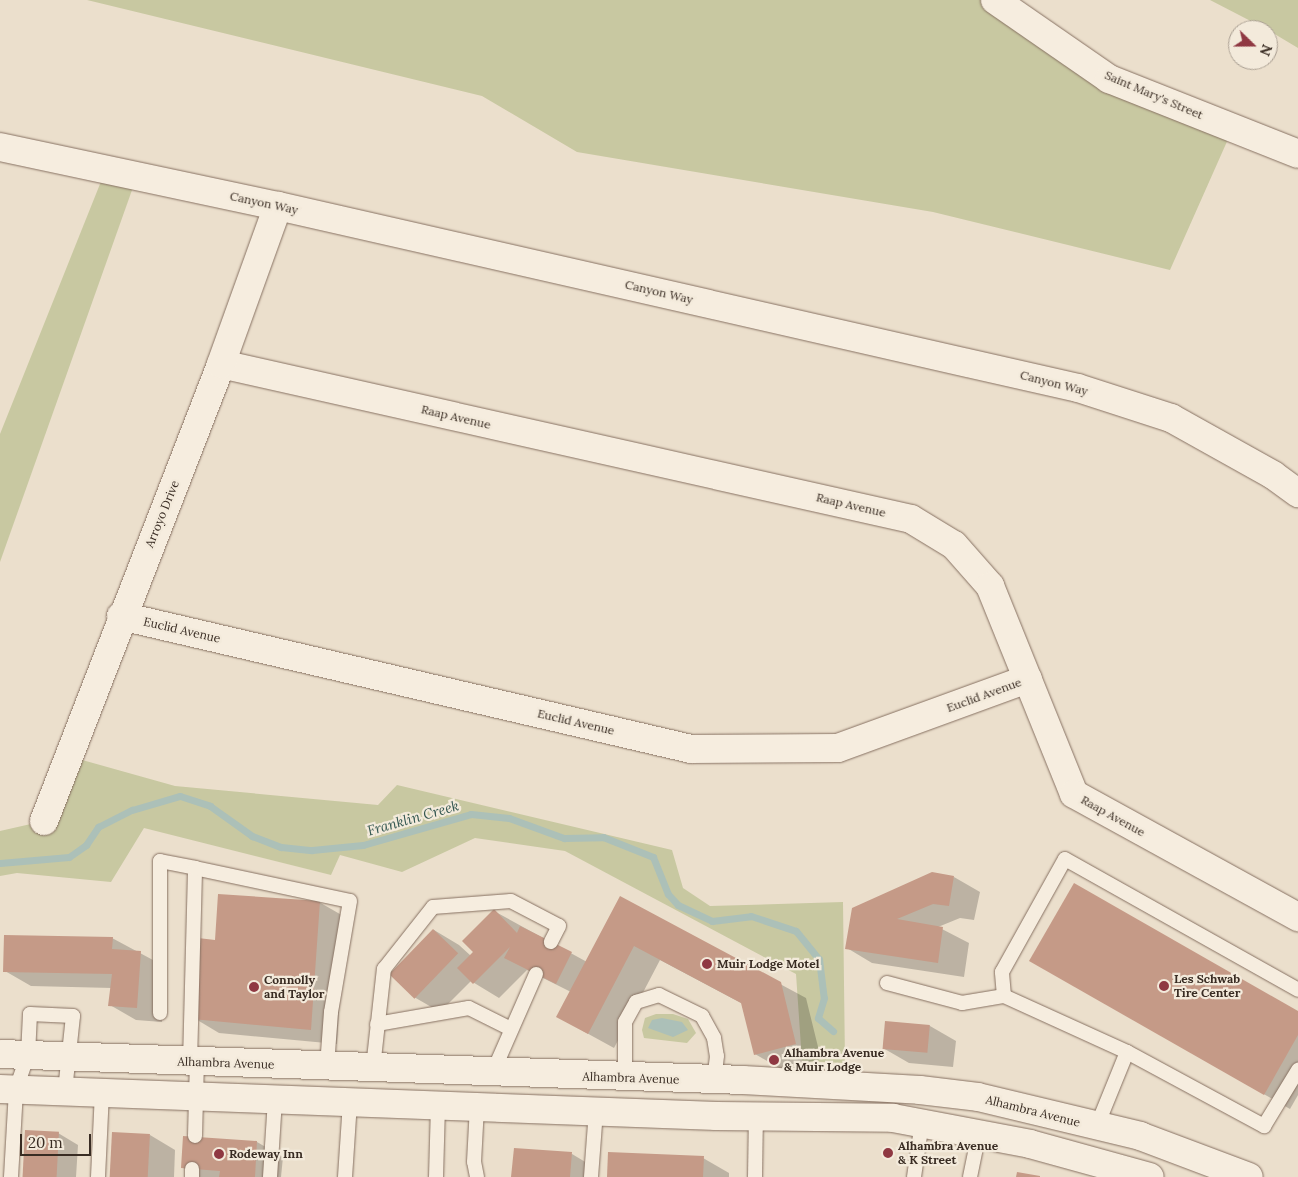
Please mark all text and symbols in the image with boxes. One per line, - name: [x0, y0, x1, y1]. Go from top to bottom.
- north arrow: [1228, 20, 1278, 70]
- text: N: [1256, 42, 1276, 59]
- street label: Saint Mary's Street: [1103, 68, 1205, 122]
- street label: Canyon Way: [229, 189, 299, 217]
- street label: Canyon Way: [624, 277, 694, 307]
- street label: Canyon Way: [1019, 368, 1089, 398]
- street label: Raap Avenue: [420, 402, 492, 432]
- street label: Arroyo Drive: [142, 478, 182, 550]
- street label: Raap Avenue: [815, 490, 887, 520]
- street label: Euclid Avenue: [142, 614, 222, 646]
- street label: Euclid Avenue: [945, 675, 1023, 715]
- street label: Euclid Avenue: [536, 706, 616, 738]
- street label: Raap Avenue: [1078, 792, 1148, 840]
- water label: Franklin Creek: [365, 797, 461, 839]
- place label: Muir Lodge Motel: [717, 957, 819, 971]
- marker: Muir Lodge Motel: [701, 958, 713, 970]
- place label: Les Schwab Tire Center: [1174, 972, 1240, 1000]
- place label: Connolly and Taylor: [264, 973, 325, 1001]
- marker: Les Schwab Tire Center: [1158, 980, 1170, 992]
- marker: Connolly and Taylor: [248, 981, 260, 993]
- place label: Alhambra Avenue & Muir Lodge: [784, 1046, 884, 1074]
- street label: Alhambra Avenue: [177, 1054, 275, 1072]
- marker: Alhambra Avenue & Muir Lodge: [768, 1054, 780, 1066]
- street label: Alhambra Avenue: [582, 1069, 680, 1087]
- street label: Alhambra Avenue: [984, 1092, 1082, 1130]
- scale bar: [22, 1124, 94, 1156]
- text: 20 m: [28, 1133, 63, 1152]
- place label: Alhambra Avenue & K Street: [898, 1139, 998, 1167]
- place label: Rodeway Inn: [229, 1147, 303, 1161]
- marker: Alhambra Avenue & K Street: [882, 1147, 894, 1159]
- marker: Rodeway Inn: [213, 1148, 225, 1160]

